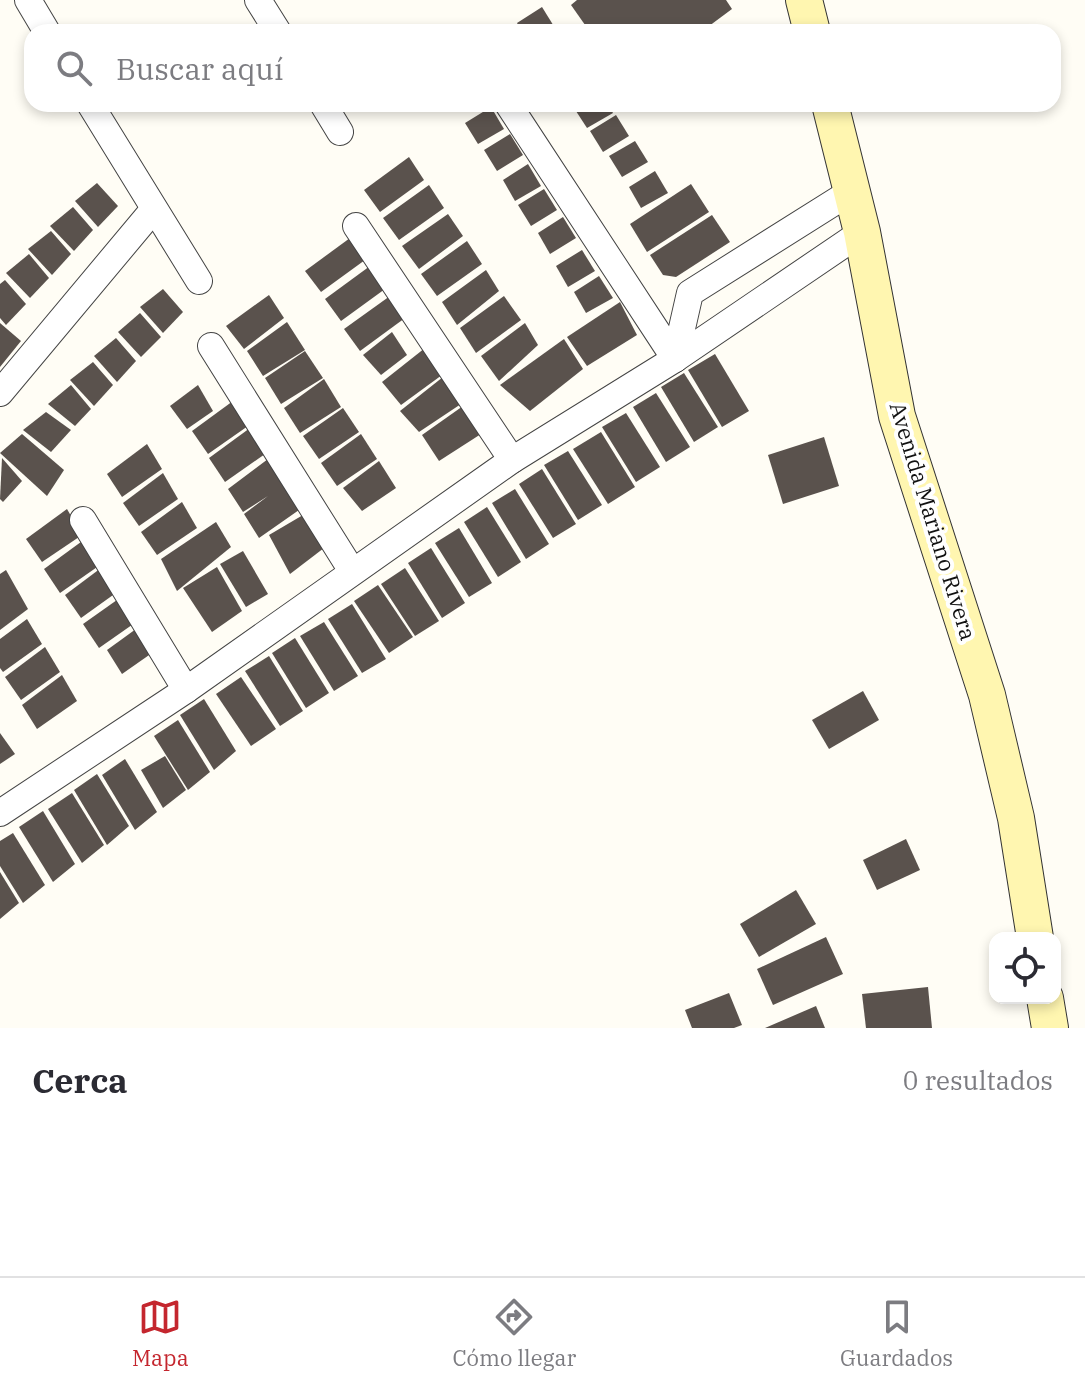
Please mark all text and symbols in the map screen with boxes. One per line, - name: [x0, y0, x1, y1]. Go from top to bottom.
- search box: [24, 24, 1061, 112]
- icon: search: [52, 46, 96, 90]
- text: Buscar aquí: [116, 49, 283, 88]
- street label: Avenida Mariano Rivera: [883, 398, 984, 643]
- map controls: [989, 932, 1061, 1004]
- button: locate: [989, 932, 1061, 1004]
- text: Cerca: [32, 1058, 128, 1102]
- text: 0 resultados: [903, 1063, 1053, 1097]
- tab: Mapa: [132, 1295, 189, 1372]
- tab: Cómo llegar: [453, 1295, 576, 1372]
- tab: Guardados: [840, 1295, 953, 1372]

